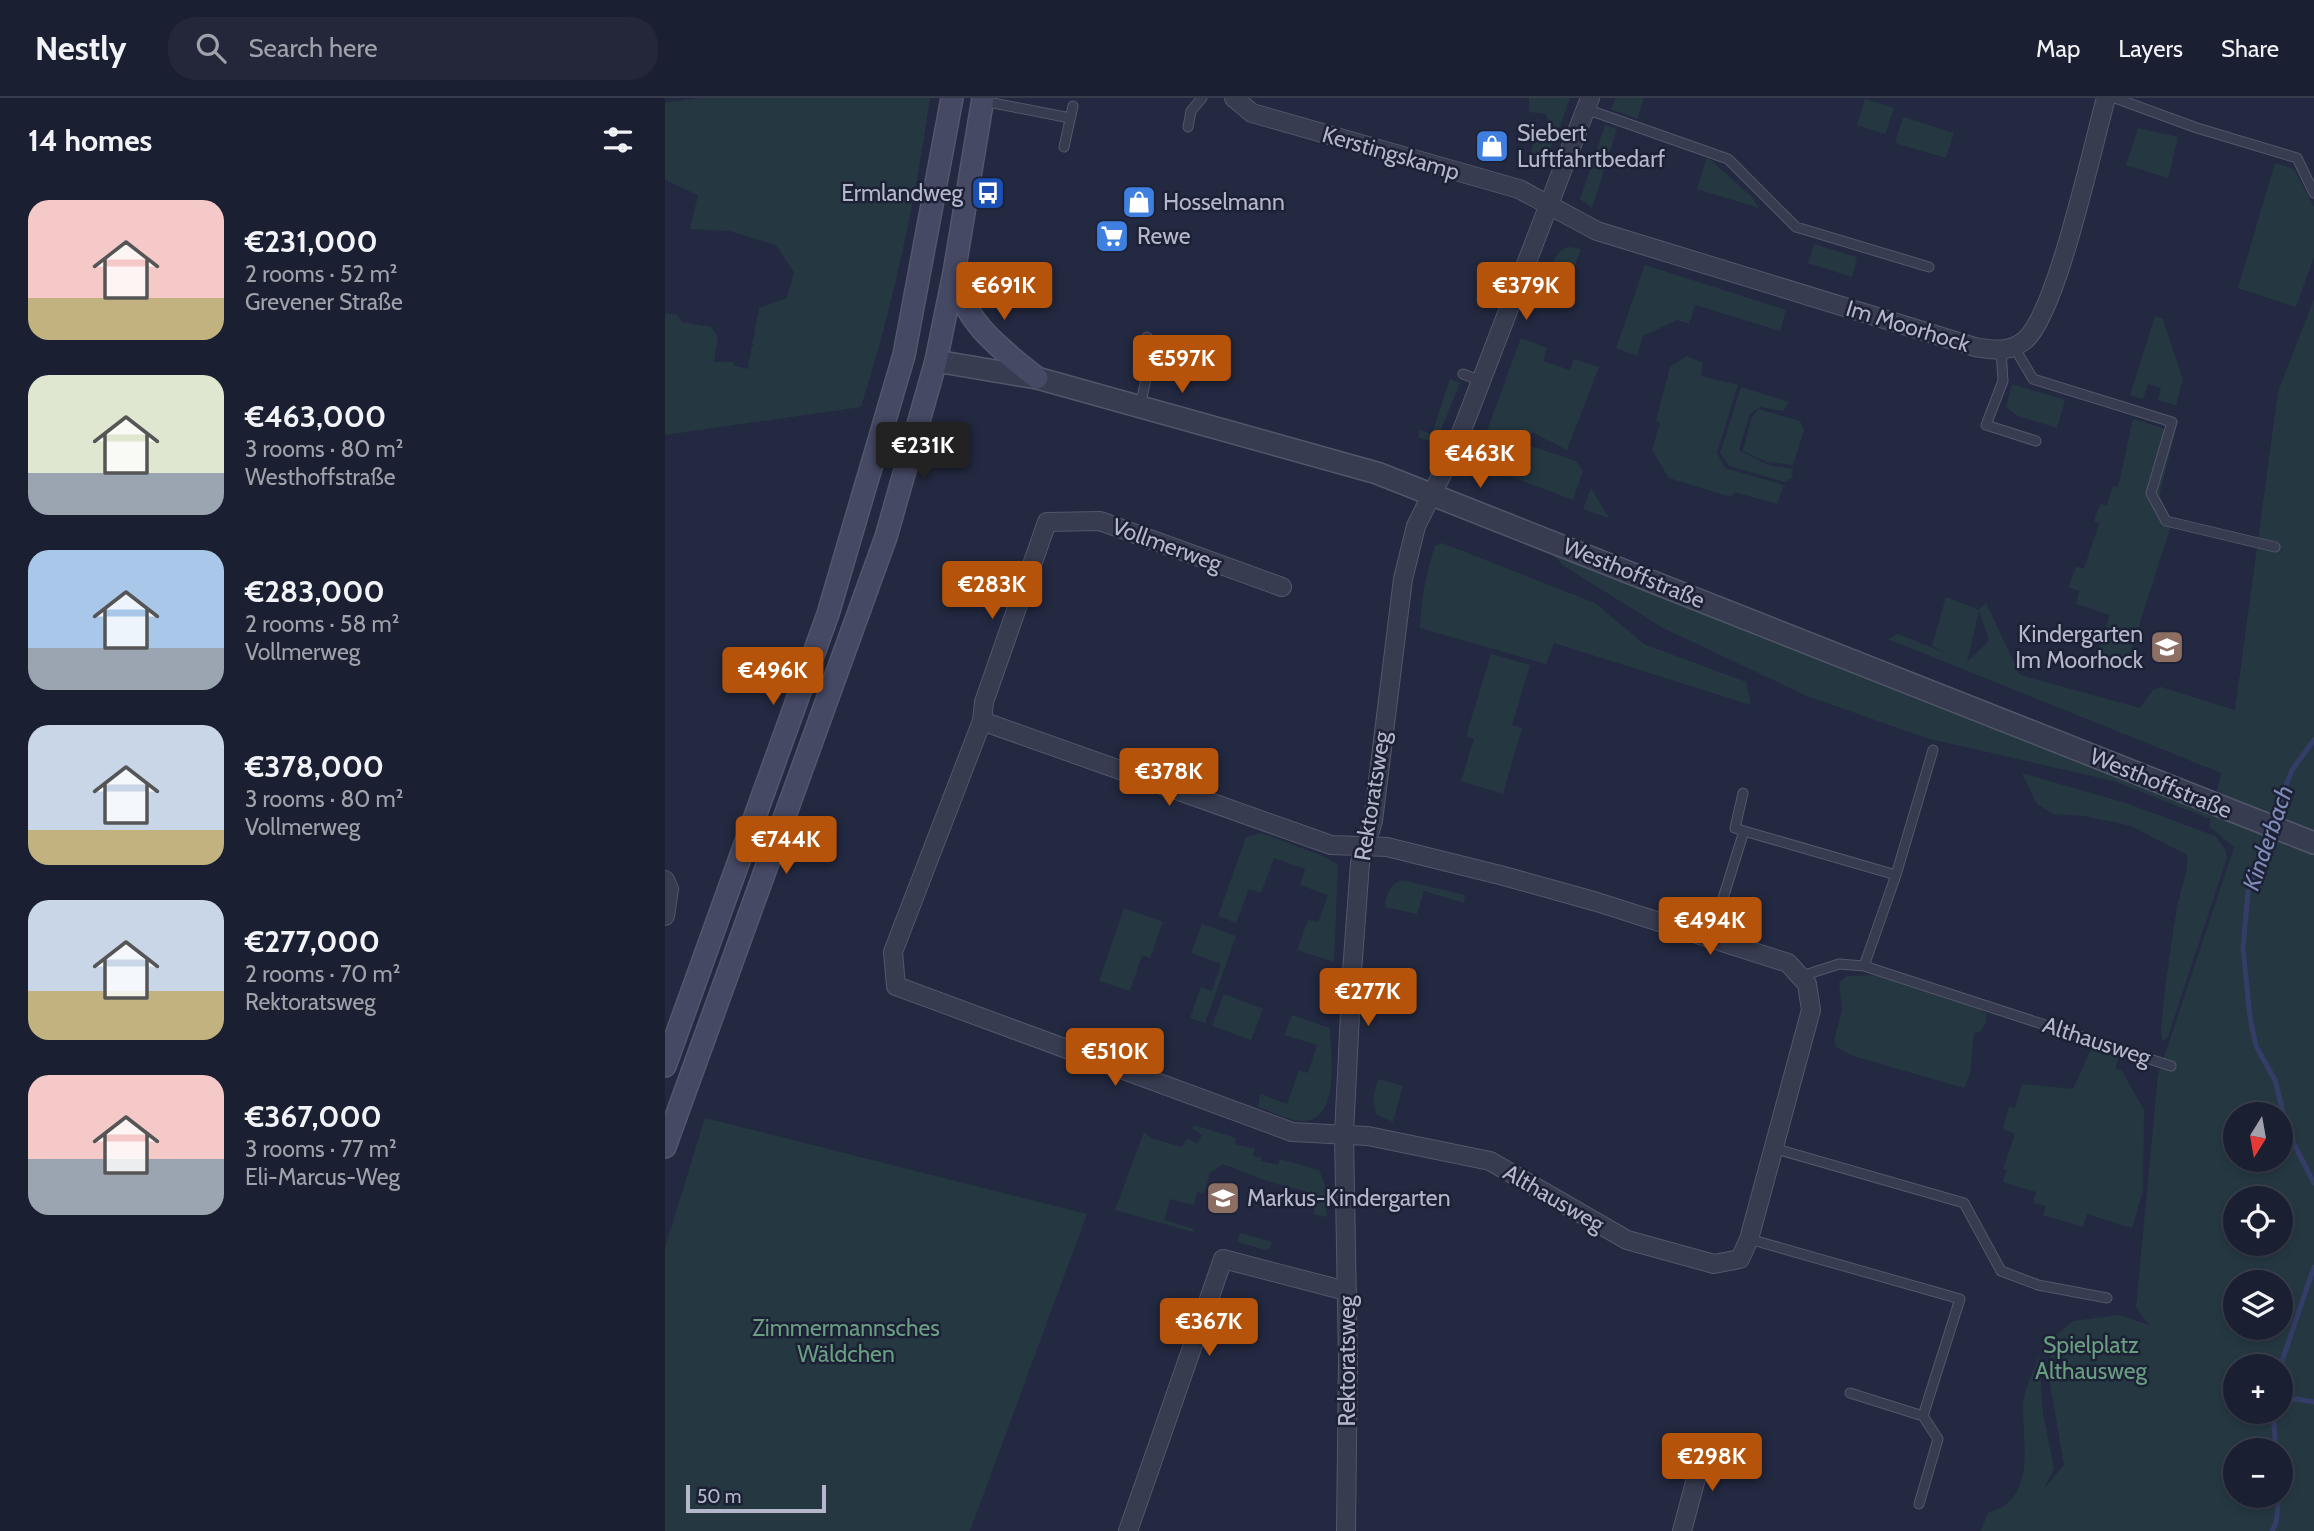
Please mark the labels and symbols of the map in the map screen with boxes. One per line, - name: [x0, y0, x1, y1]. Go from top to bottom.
- place label: Siebert Luftfahrtbedarf: [1517, 119, 1665, 173]
- street label: Kerstingskamp: [1319, 120, 1463, 186]
- shop icon: Siebert Luftfahrtbedarf: [1473, 127, 1511, 165]
- bus stop icon: Ermlandweg: [969, 174, 1007, 212]
- place label: Ermlandweg: [841, 179, 964, 207]
- shop icon: Hosselmann: [1120, 183, 1158, 221]
- place label: Hosselmann: [1163, 188, 1285, 216]
- supermarket icon: Rewe: [1093, 217, 1131, 255]
- place label: Rewe: [1137, 222, 1191, 250]
- pin: €691K: [955, 262, 1053, 322]
- pin: €379K: [1477, 262, 1575, 322]
- street label: Im Moorhock: [1843, 294, 1974, 358]
- pin: €597K: [1133, 336, 1231, 395]
- pin: €231K: [874, 422, 972, 482]
- pin: €463K: [1431, 430, 1529, 490]
- street label: Vollmerweg: [1108, 512, 1226, 578]
- street label: Westhoffstraße: [1559, 532, 1709, 614]
- pin: €283K: [943, 561, 1041, 621]
- place label: Kindergarten Im Moorhock: [2015, 620, 2144, 674]
- school or university icon: Kindergarten Im Moorhock: [2148, 628, 2186, 666]
- pin: €496K: [724, 648, 822, 707]
- street label: Rektoratsweg: [1348, 729, 1396, 863]
- street label: Westhoffstraße: [2086, 742, 2236, 824]
- pin: €378K: [1120, 748, 1218, 808]
- water label: Kinderbach: [2236, 781, 2299, 894]
- pin: €744K: [737, 816, 835, 876]
- pin: €494K: [1661, 898, 1759, 957]
- pin: €277K: [1319, 968, 1417, 1028]
- street label: Althausweg: [2039, 1010, 2155, 1072]
- pin: €510K: [1066, 1028, 1164, 1088]
- north arrow: [2223, 1102, 2293, 1172]
- street label: Althausweg: [1499, 1158, 1610, 1238]
- school or university icon: Markus-Kindergarten: [1204, 1179, 1242, 1217]
- place label: Markus-Kindergarten: [1247, 1184, 1451, 1212]
- street label: Rektoratsweg: [1333, 1295, 1361, 1426]
- pin: €367K: [1160, 1298, 1258, 1358]
- park label: Zimmermannsches Wäldchen: [752, 1314, 940, 1368]
- park label: Spielplatz Althausweg: [2035, 1331, 2148, 1385]
- pin: €298K: [1663, 1434, 1761, 1493]
- scale bar: [686, 1482, 826, 1514]

